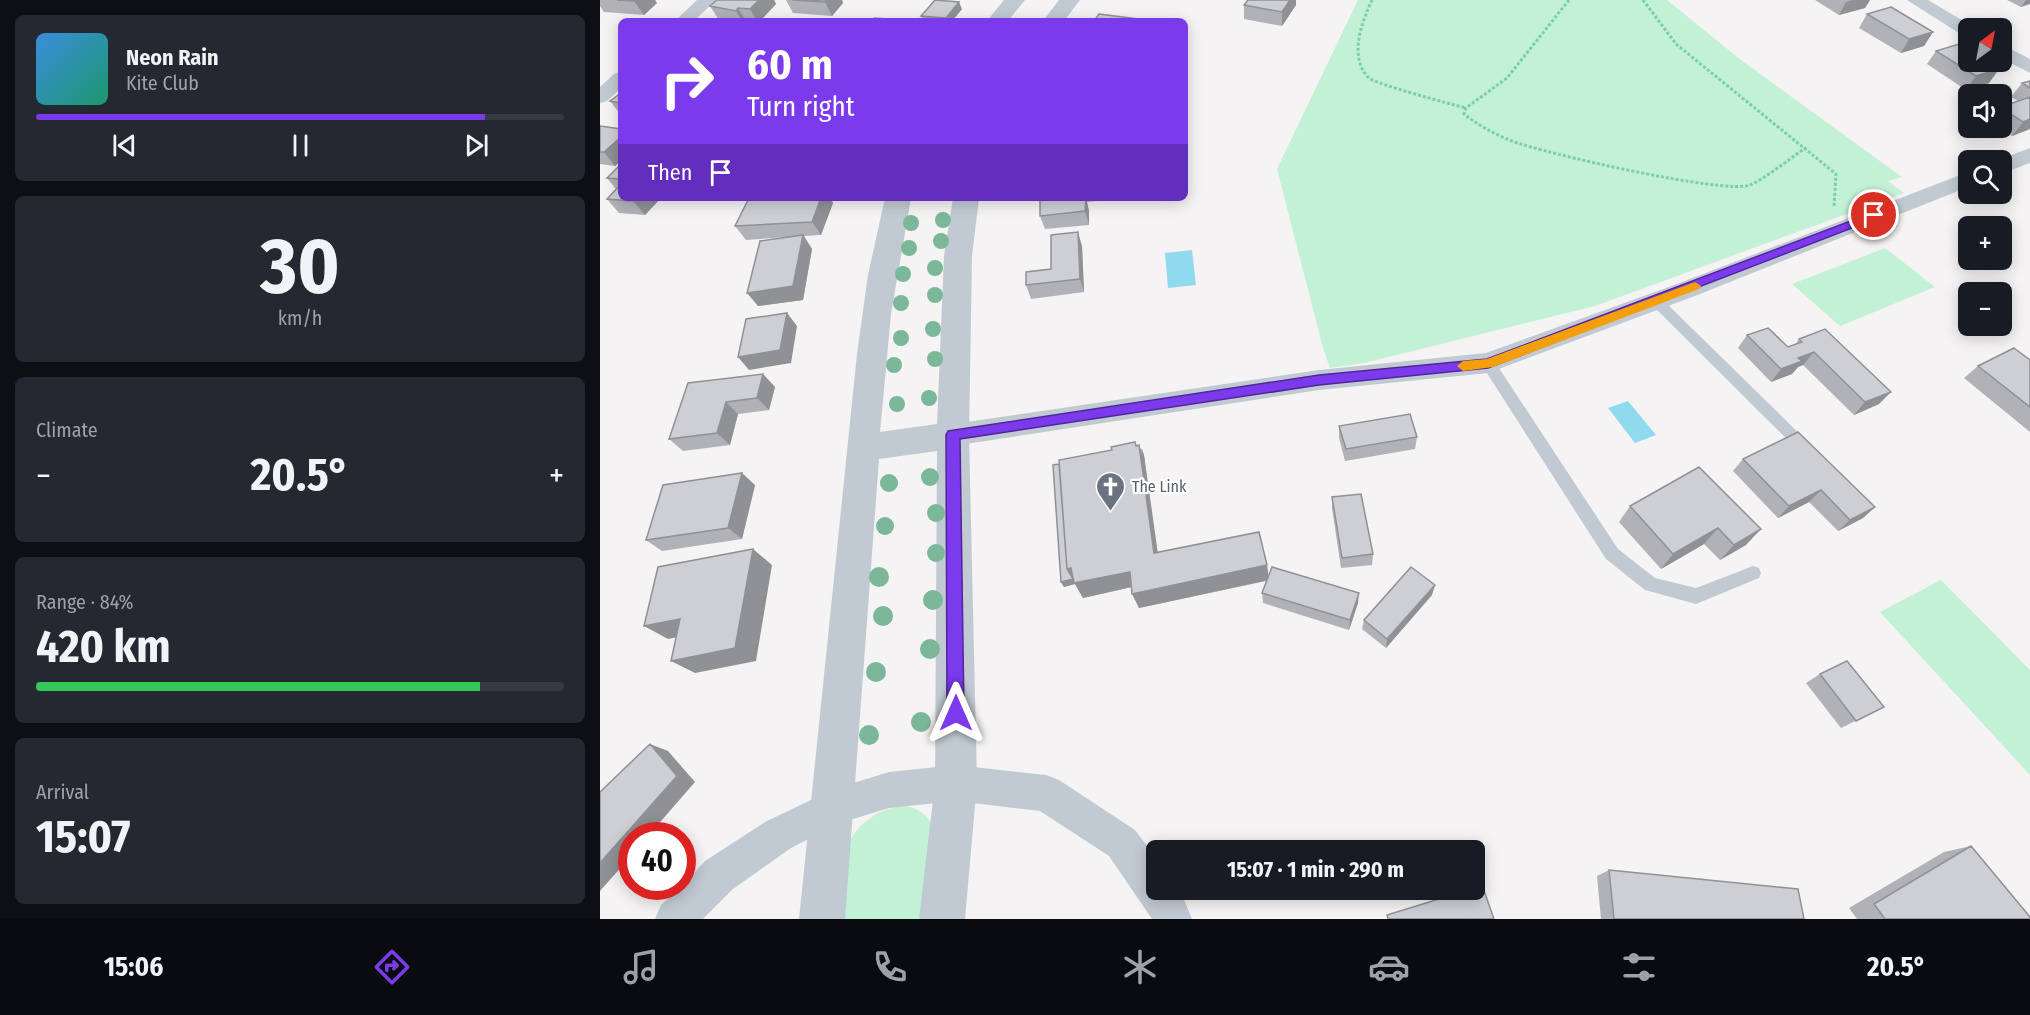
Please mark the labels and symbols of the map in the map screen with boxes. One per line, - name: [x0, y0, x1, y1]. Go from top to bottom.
- north arrow: [1958, 18, 2012, 72]
- pin: [1848, 189, 1899, 240]
- church icon: The Link: [1095, 470, 1127, 512]
- place label: The Link: [1132, 477, 1187, 496]
- position arrow: [924, 681, 988, 745]
- speed limit sign: 40: [618, 822, 696, 900]

